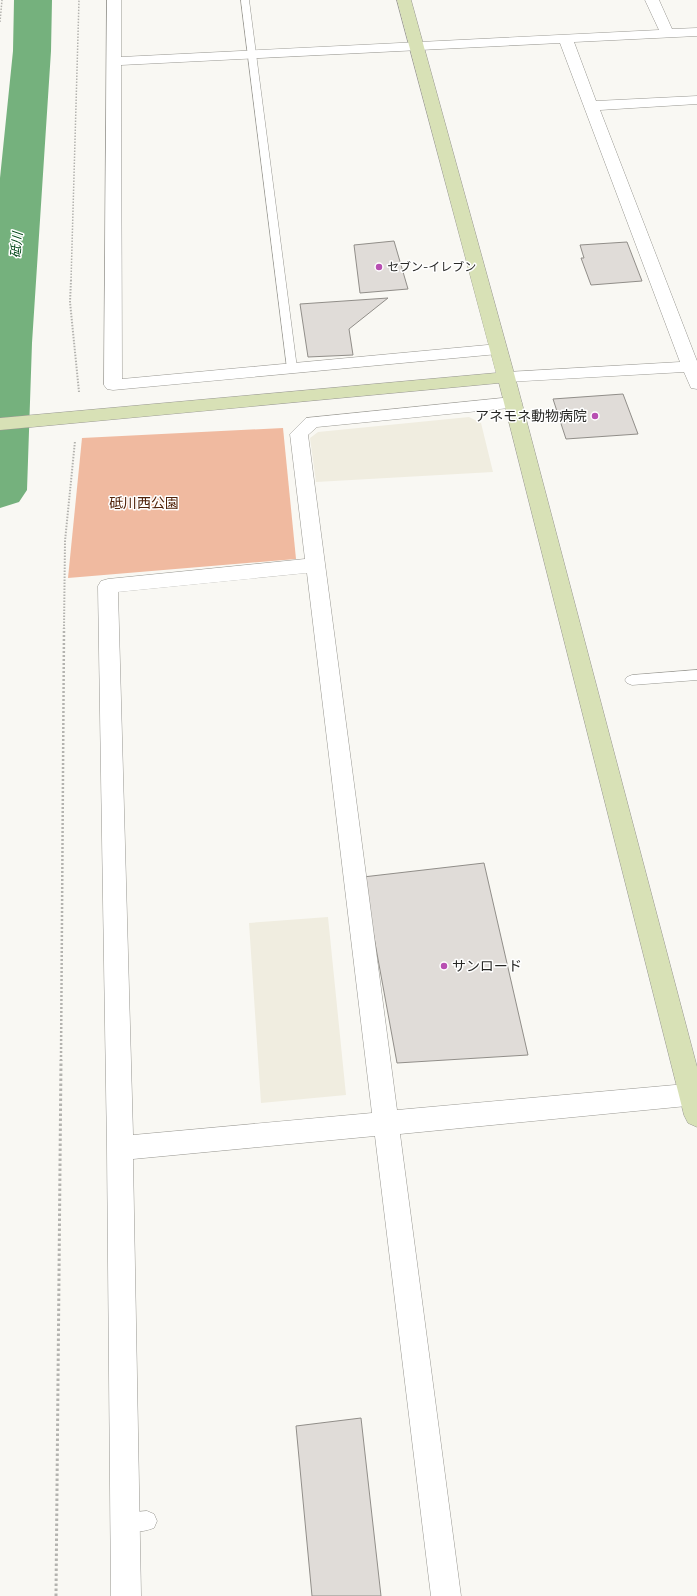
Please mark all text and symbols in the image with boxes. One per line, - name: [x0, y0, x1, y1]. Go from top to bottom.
- water label: 砥川: [5, 229, 27, 259]
- place label: セブン-イレブン: [387, 257, 476, 276]
- marker: セブン-イレブン: [374, 262, 384, 272]
- place label: アネモネ動物病院: [475, 405, 587, 426]
- marker: アネモネ動物病院: [590, 411, 600, 421]
- park label: 砥川西公園: [109, 492, 179, 513]
- place label: サンロード: [452, 955, 522, 976]
- marker: サンロード: [439, 961, 449, 971]

